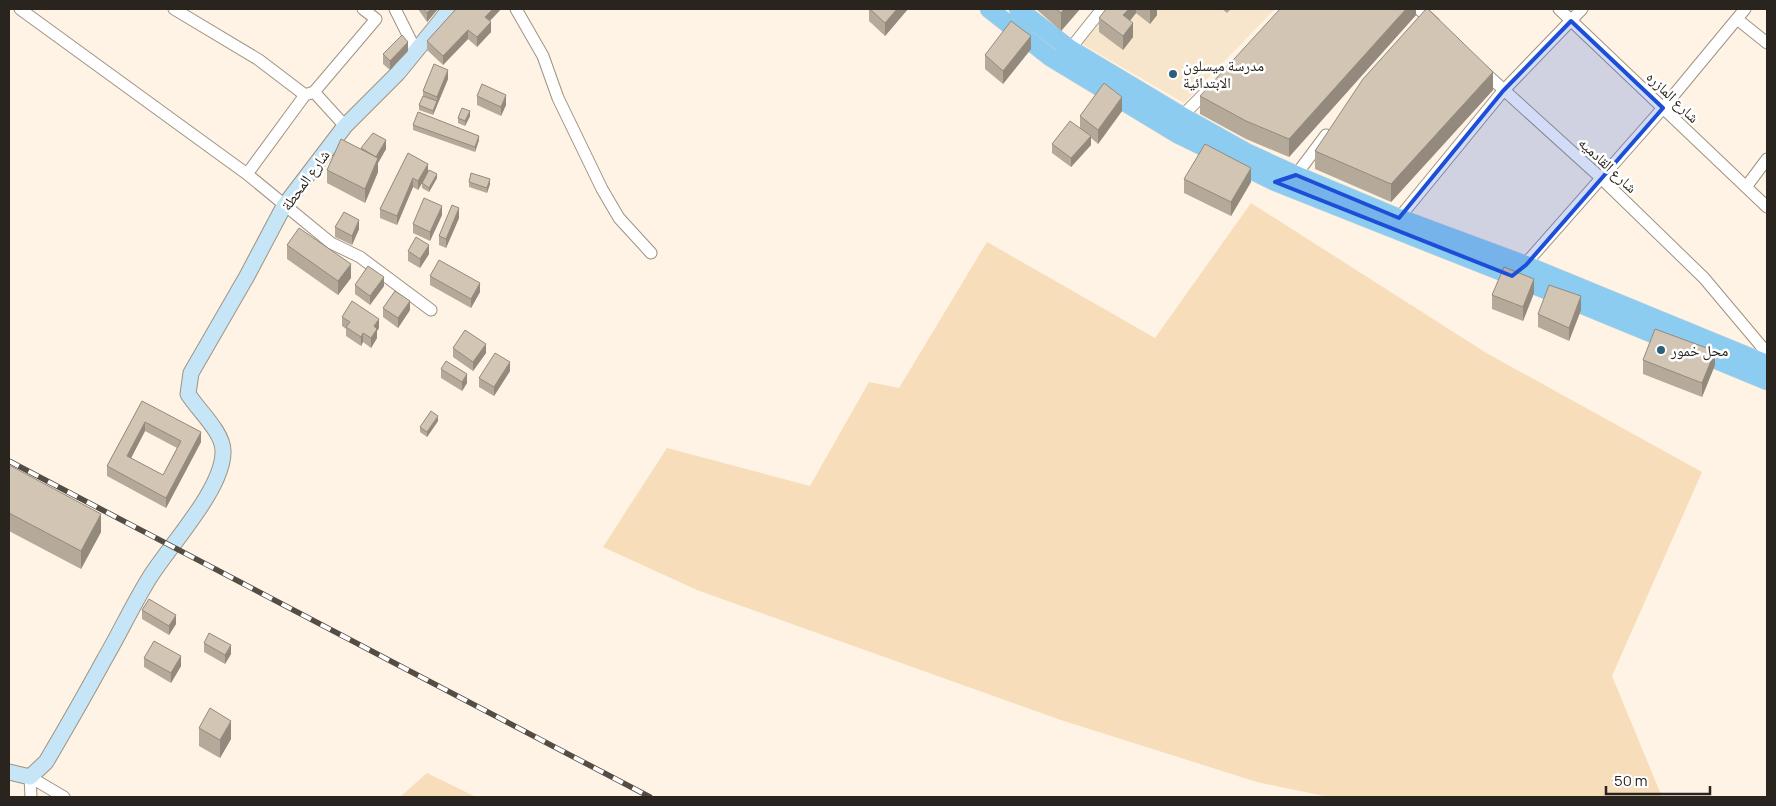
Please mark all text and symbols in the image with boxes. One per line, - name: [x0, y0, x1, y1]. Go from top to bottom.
- place label: مدرسة ميسلون الابتدائية: [1183, 55, 1264, 93]
- street label: شارع المازره: [1642, 67, 1704, 128]
- marker: مدرسة ميسلون الابتدائية: [1167, 68, 1179, 80]
- street label: شارع القادميه: [1574, 132, 1642, 198]
- street label: شارع المحطة: [276, 145, 334, 215]
- place label: محل خمور: [1670, 340, 1728, 361]
- marker: محل خمور: [1655, 344, 1667, 356]
- scale bar: [1606, 764, 1710, 796]
- text: 50 m: [1614, 770, 1648, 791]

